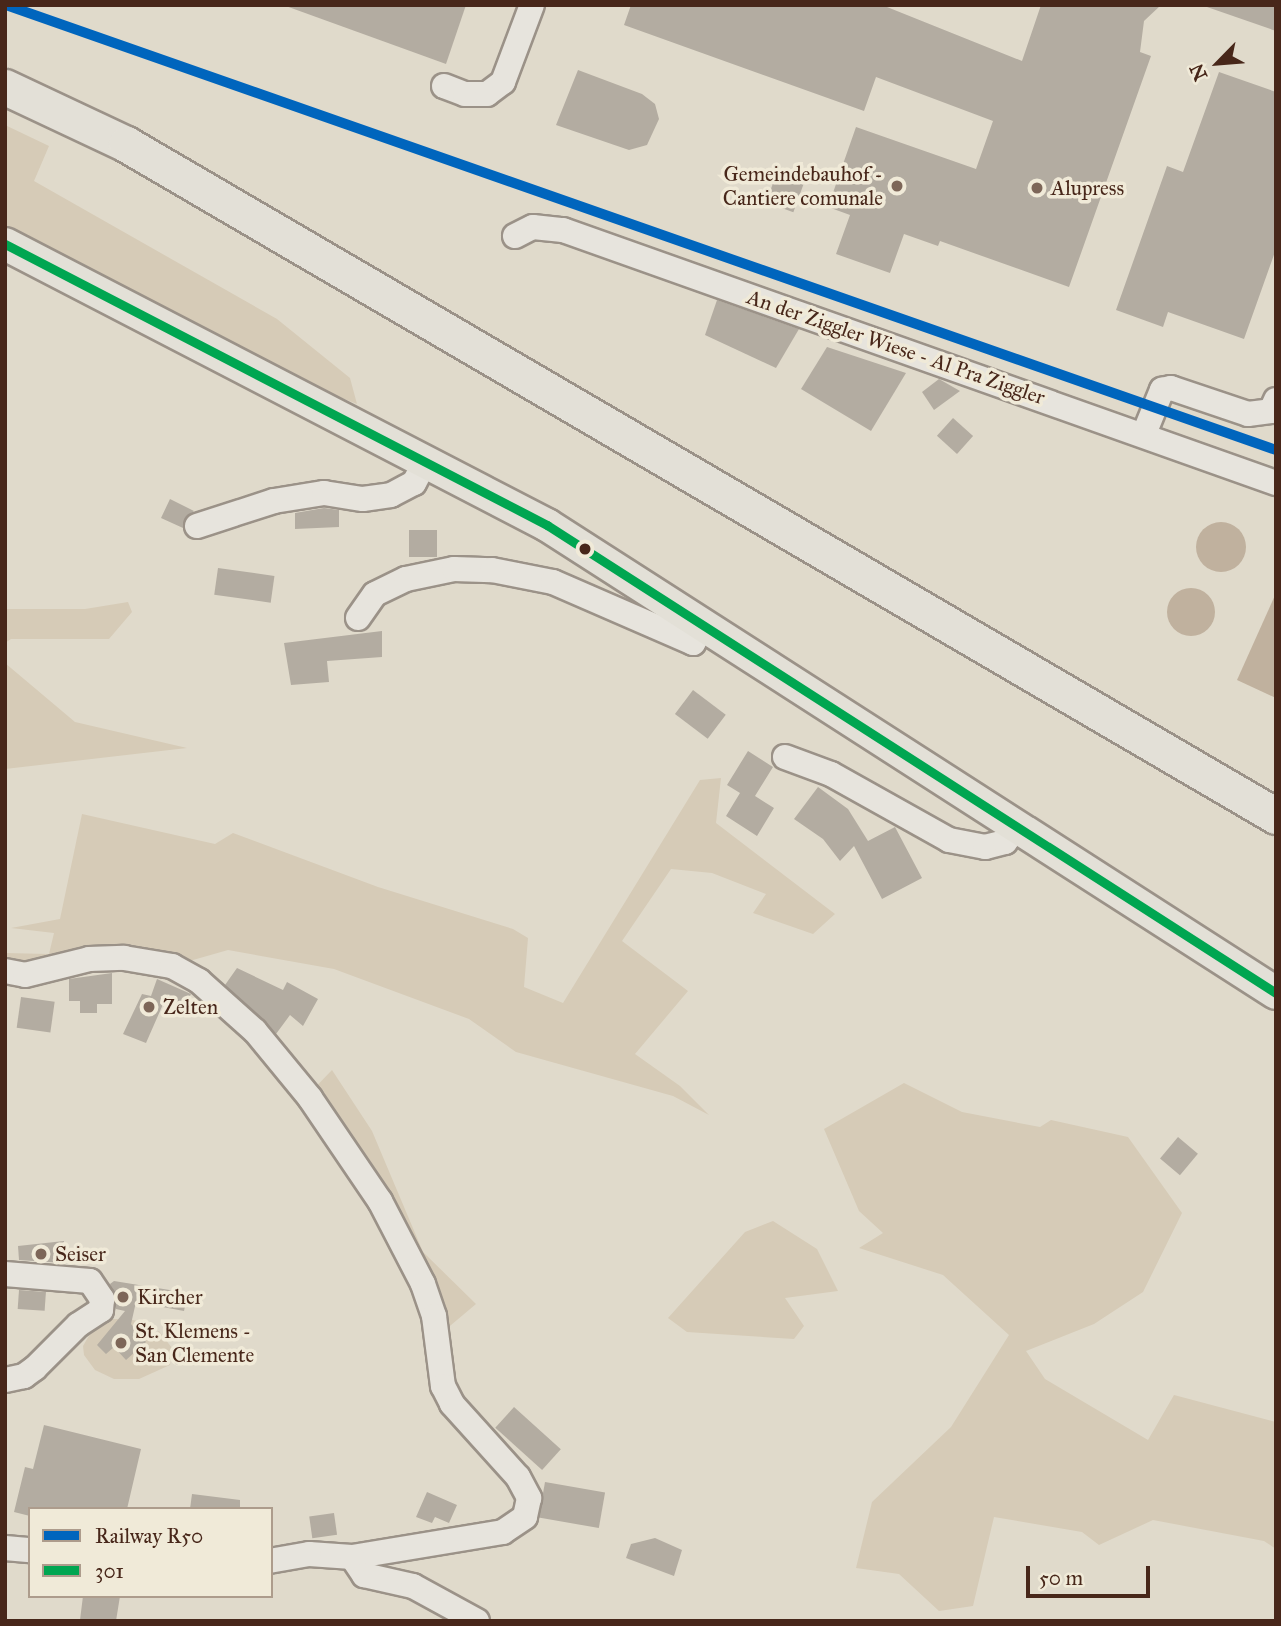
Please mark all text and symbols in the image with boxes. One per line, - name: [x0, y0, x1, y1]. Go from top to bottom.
- north arrow: [1183, 28, 1253, 98]
- text: N: [1185, 60, 1212, 84]
- place label: Gemeindebauhof - Cantiere comunale: [723, 161, 883, 211]
- place label: Alupress: [1051, 175, 1124, 201]
- marker: Gemeindebauhof - Cantiere comunale: [889, 178, 905, 194]
- marker: Alupress: [1029, 180, 1045, 196]
- street label: An der Ziggler Wiese - Al Pra Ziggler: [744, 284, 1048, 410]
- unlabelled marker: [578, 542, 592, 556]
- place label: Zelten: [163, 994, 218, 1020]
- marker: Zelten: [141, 999, 157, 1015]
- place label: Seiser: [55, 1241, 106, 1267]
- marker: Seiser: [33, 1246, 49, 1262]
- place label: Kircher: [137, 1284, 203, 1310]
- marker: Kircher: [115, 1289, 131, 1305]
- place label: St. Klemens - San Clemente: [135, 1318, 254, 1368]
- marker: St. Klemens - San Clemente: [113, 1335, 129, 1351]
- legend: [28, 1507, 273, 1598]
- text: Railway R50: [95, 1523, 203, 1549]
- scale bar: [1029, 1552, 1153, 1596]
- text: 301: [95, 1558, 124, 1584]
- text: 50 m: [1039, 1565, 1083, 1591]

